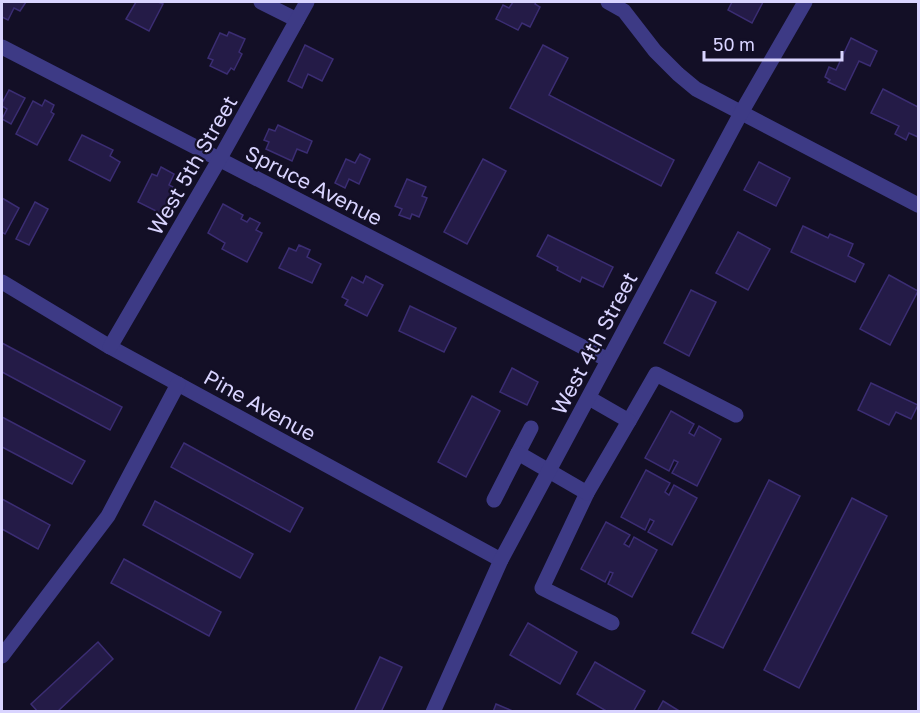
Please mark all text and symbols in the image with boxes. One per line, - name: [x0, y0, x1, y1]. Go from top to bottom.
- scale bar: [704, 24, 842, 62]
- text: 50 m: [713, 33, 755, 55]
- street label: West 5th Street: [141, 90, 243, 240]
- street label: Spruce Avenue: [241, 139, 387, 231]
- street label: West 4th Street: [545, 267, 643, 419]
- street label: Pine Avenue: [200, 364, 320, 446]

